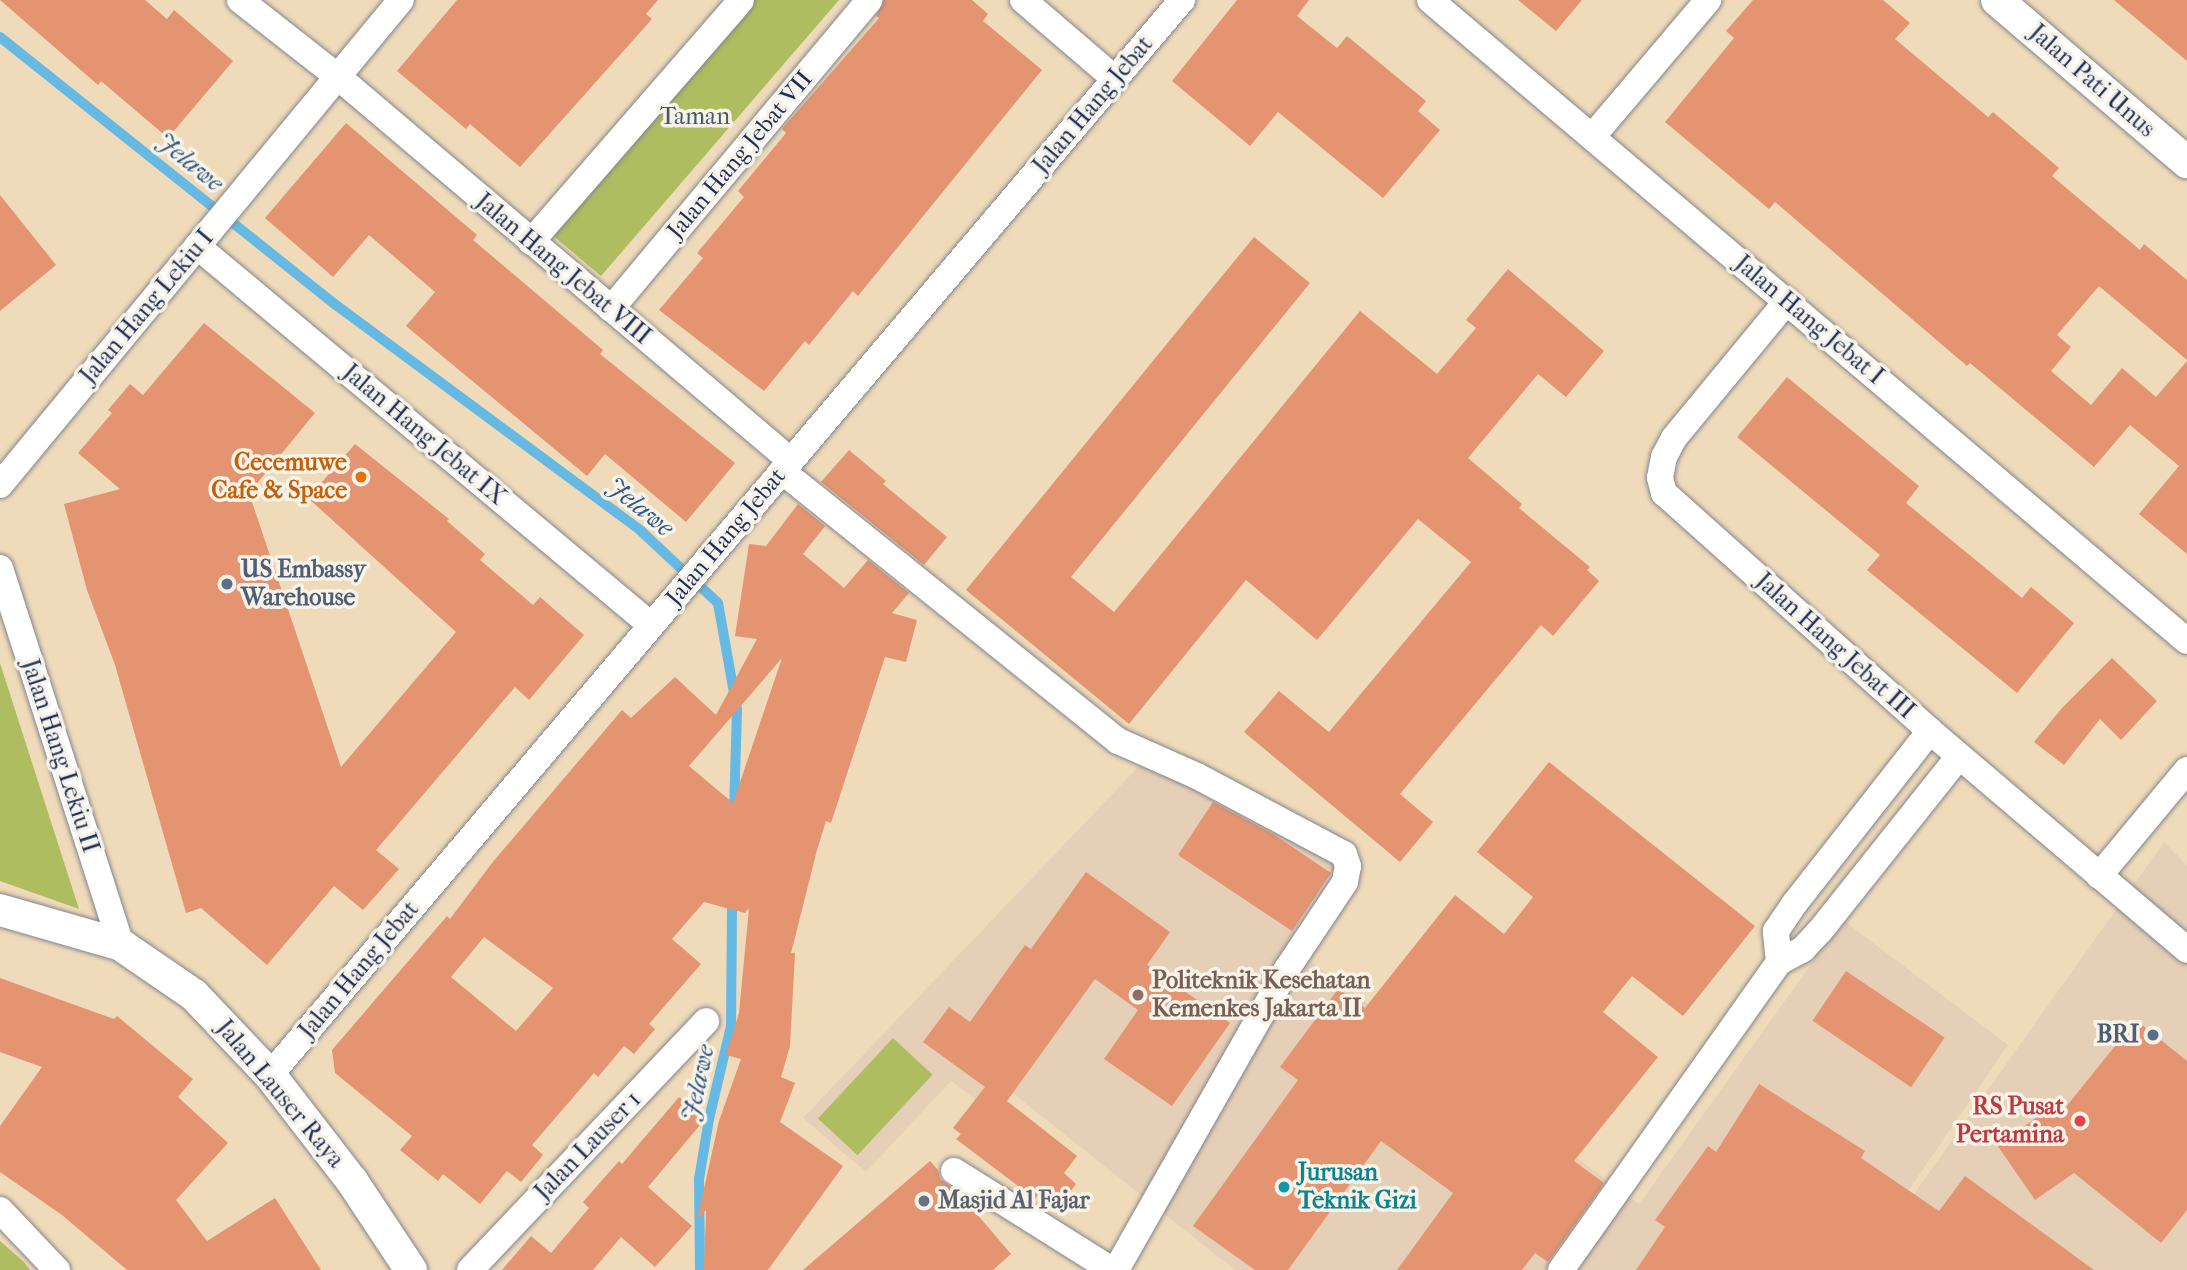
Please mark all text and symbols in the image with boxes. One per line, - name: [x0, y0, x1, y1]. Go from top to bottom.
- street label: Jalan Pati Unus: [2023, 19, 2161, 143]
- street label: Jalan Hang Jebat: [1027, 30, 1159, 180]
- street label: Jalan Hang Jebat VII: [661, 65, 819, 245]
- park label: Taman: [660, 103, 730, 131]
- water label: Jelawe: [150, 126, 230, 198]
- street label: Jalan Hang Jebat VIII: [470, 187, 656, 351]
- street label: Jalan Hang Lekiu I: [74, 224, 220, 390]
- street label: Jalan Hang Jebat I: [1729, 249, 1889, 391]
- street label: Jalan Hang Jebat IX: [337, 358, 511, 512]
- place label: Cecemuwe Cafe & Space: [211, 449, 347, 505]
- street label: Jalan Hang Jebat: [660, 462, 792, 612]
- marker: Cecemuwe Cafe & Space: [353, 469, 369, 485]
- water label: Jelawe: [600, 471, 680, 543]
- place label: US Embassy Warehouse: [241, 556, 366, 612]
- street label: Jalan Hang Jebat III: [1749, 567, 1921, 725]
- marker: US Embassy Warehouse: [219, 576, 235, 592]
- street label: Jalan Hang Lekiu II: [15, 656, 105, 856]
- street label: Jalan Hang Jebat: [293, 895, 425, 1045]
- place label: Politeknik Kesehatan Kemenkes Jakarta II: [1152, 967, 1370, 1023]
- marker: Politeknik Kesehatan Kemenkes Jakarta II: [1130, 987, 1146, 1003]
- street label: Jalan Lauser Raya: [210, 1014, 350, 1174]
- place label: BRI: [2097, 1021, 2139, 1049]
- marker: BRI: [2145, 1027, 2161, 1043]
- water label: Jelawe: [675, 1042, 721, 1124]
- street label: Jalan Lauser 1: [529, 1086, 647, 1206]
- place label: RS Pusat Pertamina: [1956, 1093, 2064, 1149]
- marker: RS Pusat Pertamina: [2070, 1111, 2090, 1131]
- place label: Jurusan Teknik Gizi: [1298, 1159, 1417, 1215]
- marker: Jurusan Teknik Gizi: [1276, 1179, 1292, 1195]
- place label: Masjid Al Fajar: [938, 1187, 1090, 1215]
- marker: Masjid Al Fajar: [916, 1193, 932, 1209]

